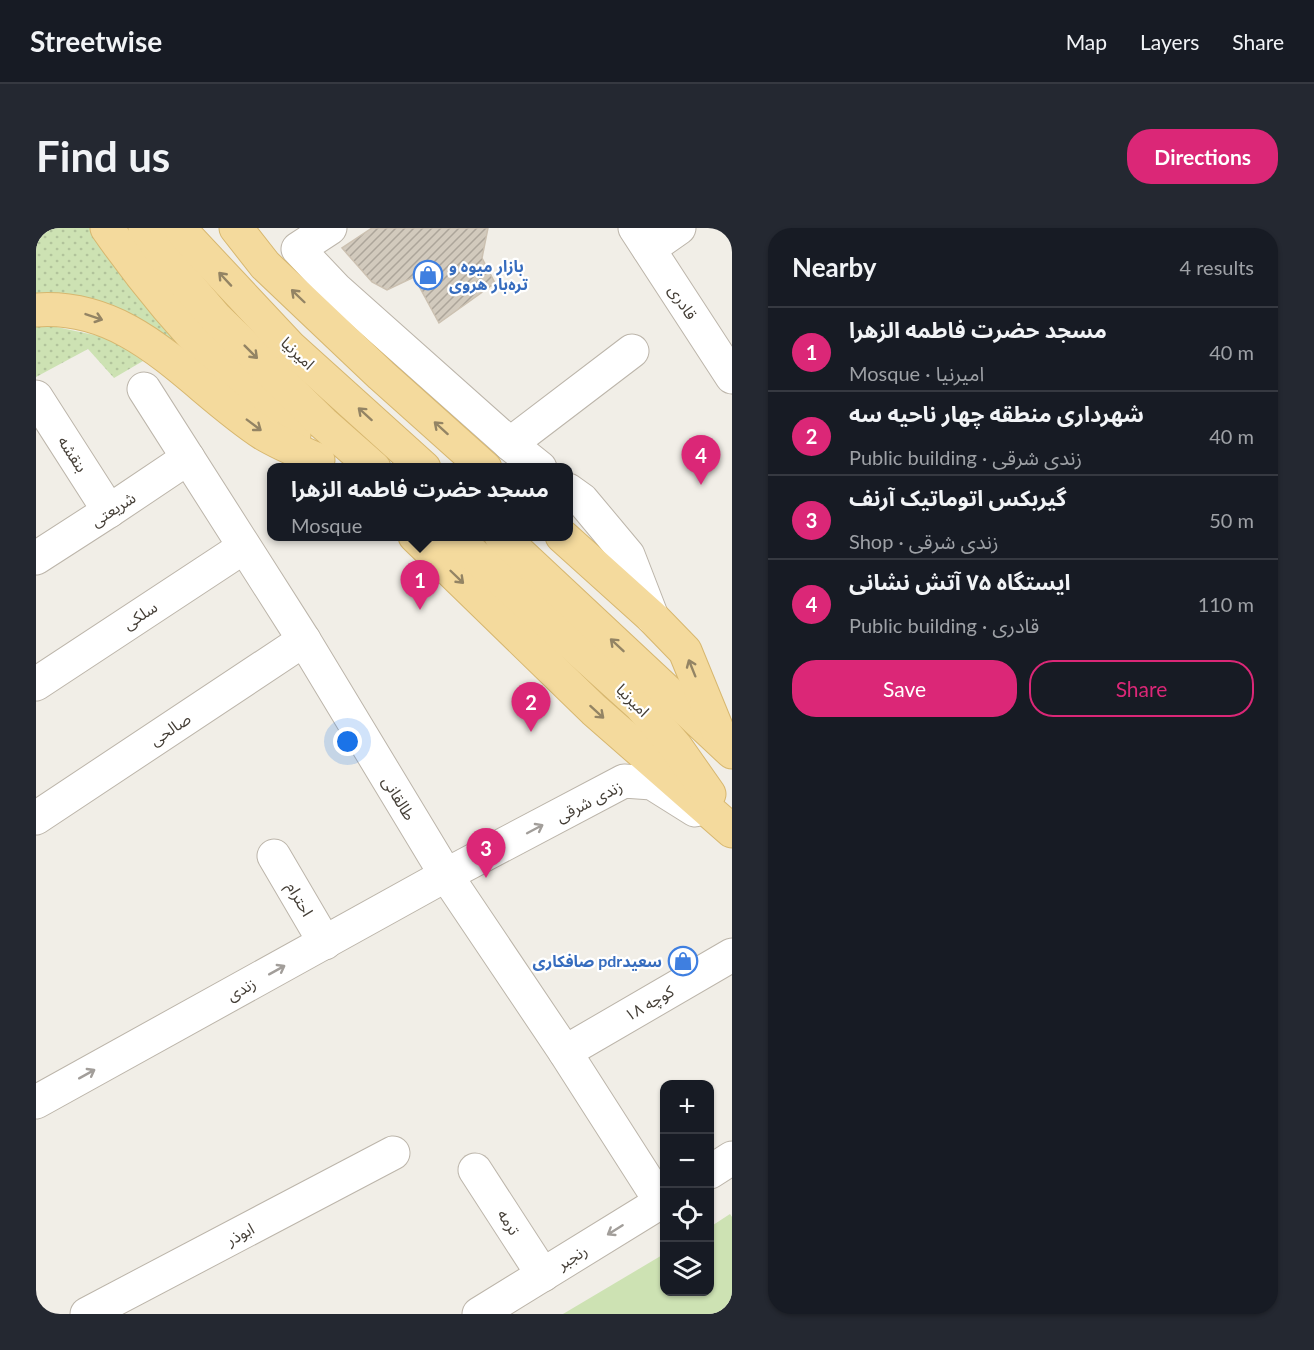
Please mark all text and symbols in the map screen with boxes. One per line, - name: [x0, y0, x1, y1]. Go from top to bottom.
- text: Streetwise: [30, 24, 162, 58]
- text: Map: [1066, 29, 1107, 54]
- text: Layers: [1140, 29, 1199, 54]
- text: Share: [1232, 29, 1284, 54]
- button: Directions: [1127, 129, 1278, 184]
- text: Find us: [36, 131, 170, 181]
- text: Nearby: [792, 251, 877, 283]
- text: 4 results: [1179, 255, 1254, 279]
- place label: بازار میوه و تره‌بار هروی: [449, 256, 528, 294]
- shop icon: بازار میوه و تره‌بار هروی: [412, 259, 444, 291]
- one-way arrow: [218, 271, 232, 286]
- street label: قادری: [664, 281, 702, 323]
- one-way arrow: [290, 289, 305, 304]
- one-way arrow: [84, 312, 102, 323]
- text: مسجد حضرت فاطمه الزهرا: [849, 316, 1107, 343]
- street label: امیرنیا: [277, 332, 319, 374]
- text: 1: [806, 340, 817, 364]
- text: 40 m: [1209, 340, 1254, 364]
- one-way arrow: [243, 345, 258, 360]
- text: Mosque · امیرنیا: [849, 361, 984, 385]
- text: شهرداری منطقه چهار ناحیه سه: [849, 400, 1144, 427]
- one-way arrow: [358, 408, 373, 422]
- one-way arrow: [245, 419, 261, 432]
- one-way arrow: [434, 421, 449, 435]
- text: 2: [806, 424, 817, 448]
- text: 40 m: [1209, 424, 1254, 448]
- street label: بنقشه: [55, 432, 92, 475]
- pin: 4: [682, 436, 720, 485]
- text: Public building · زندی شرقی: [849, 445, 1082, 469]
- popup: [267, 463, 573, 541]
- text: مسجد حضرت فاطمه الزهرا: [291, 475, 549, 502]
- text: گیربکس اتوماتیک آرنف: [849, 484, 1067, 511]
- street label: شریعتی: [87, 487, 139, 531]
- text: 3: [806, 508, 817, 532]
- text: 50 m: [1209, 508, 1254, 532]
- text: Mosque: [291, 513, 362, 537]
- text: Shop · زندی شرقی: [849, 529, 999, 553]
- pin: 1: [400, 560, 440, 610]
- text: ایستگاه ۷۵ آتش نشانی: [849, 568, 1071, 595]
- one-way arrow: [449, 570, 464, 584]
- text: 4: [806, 592, 817, 616]
- text: 110 m: [1198, 592, 1254, 616]
- street label: سلکی: [119, 596, 161, 634]
- text: Public building · قادری: [849, 613, 1039, 637]
- one-way arrow: [610, 637, 625, 652]
- one-way arrow: [686, 659, 697, 677]
- button: Save: [792, 660, 1017, 717]
- button: Share: [1029, 660, 1254, 717]
- street label: امیرنیا: [612, 679, 654, 721]
- pin: 2: [512, 682, 550, 732]
- one-way arrow: [589, 705, 604, 719]
- street label: صالحی: [146, 708, 194, 750]
- your location: [333, 727, 362, 756]
- street label: طالقانی: [378, 772, 420, 824]
- street label: زندی شرقی: [552, 776, 626, 826]
- one-way arrow: [526, 823, 543, 835]
- pin: 3: [466, 828, 506, 878]
- street label: احترام: [280, 878, 318, 921]
- shop icon: صافکاری pdrسعید: [667, 945, 699, 977]
- place label: صافکاری pdrسعید: [533, 951, 662, 971]
- one-way arrow: [267, 964, 285, 975]
- street label: زندی: [223, 973, 259, 1005]
- street label: کوچه ۱۸: [621, 981, 678, 1026]
- one-way arrow: [78, 1068, 96, 1079]
- map controls: [660, 1080, 714, 1296]
- button: +: [660, 1080, 714, 1134]
- button: −: [660, 1134, 714, 1188]
- button: locate: [660, 1188, 714, 1242]
- street label: ترمه: [493, 1205, 525, 1239]
- street label: ابوذر: [222, 1218, 258, 1250]
- one-way arrow: [607, 1225, 624, 1237]
- street label: رنجبر: [552, 1240, 591, 1274]
- button: layers: [660, 1242, 714, 1296]

